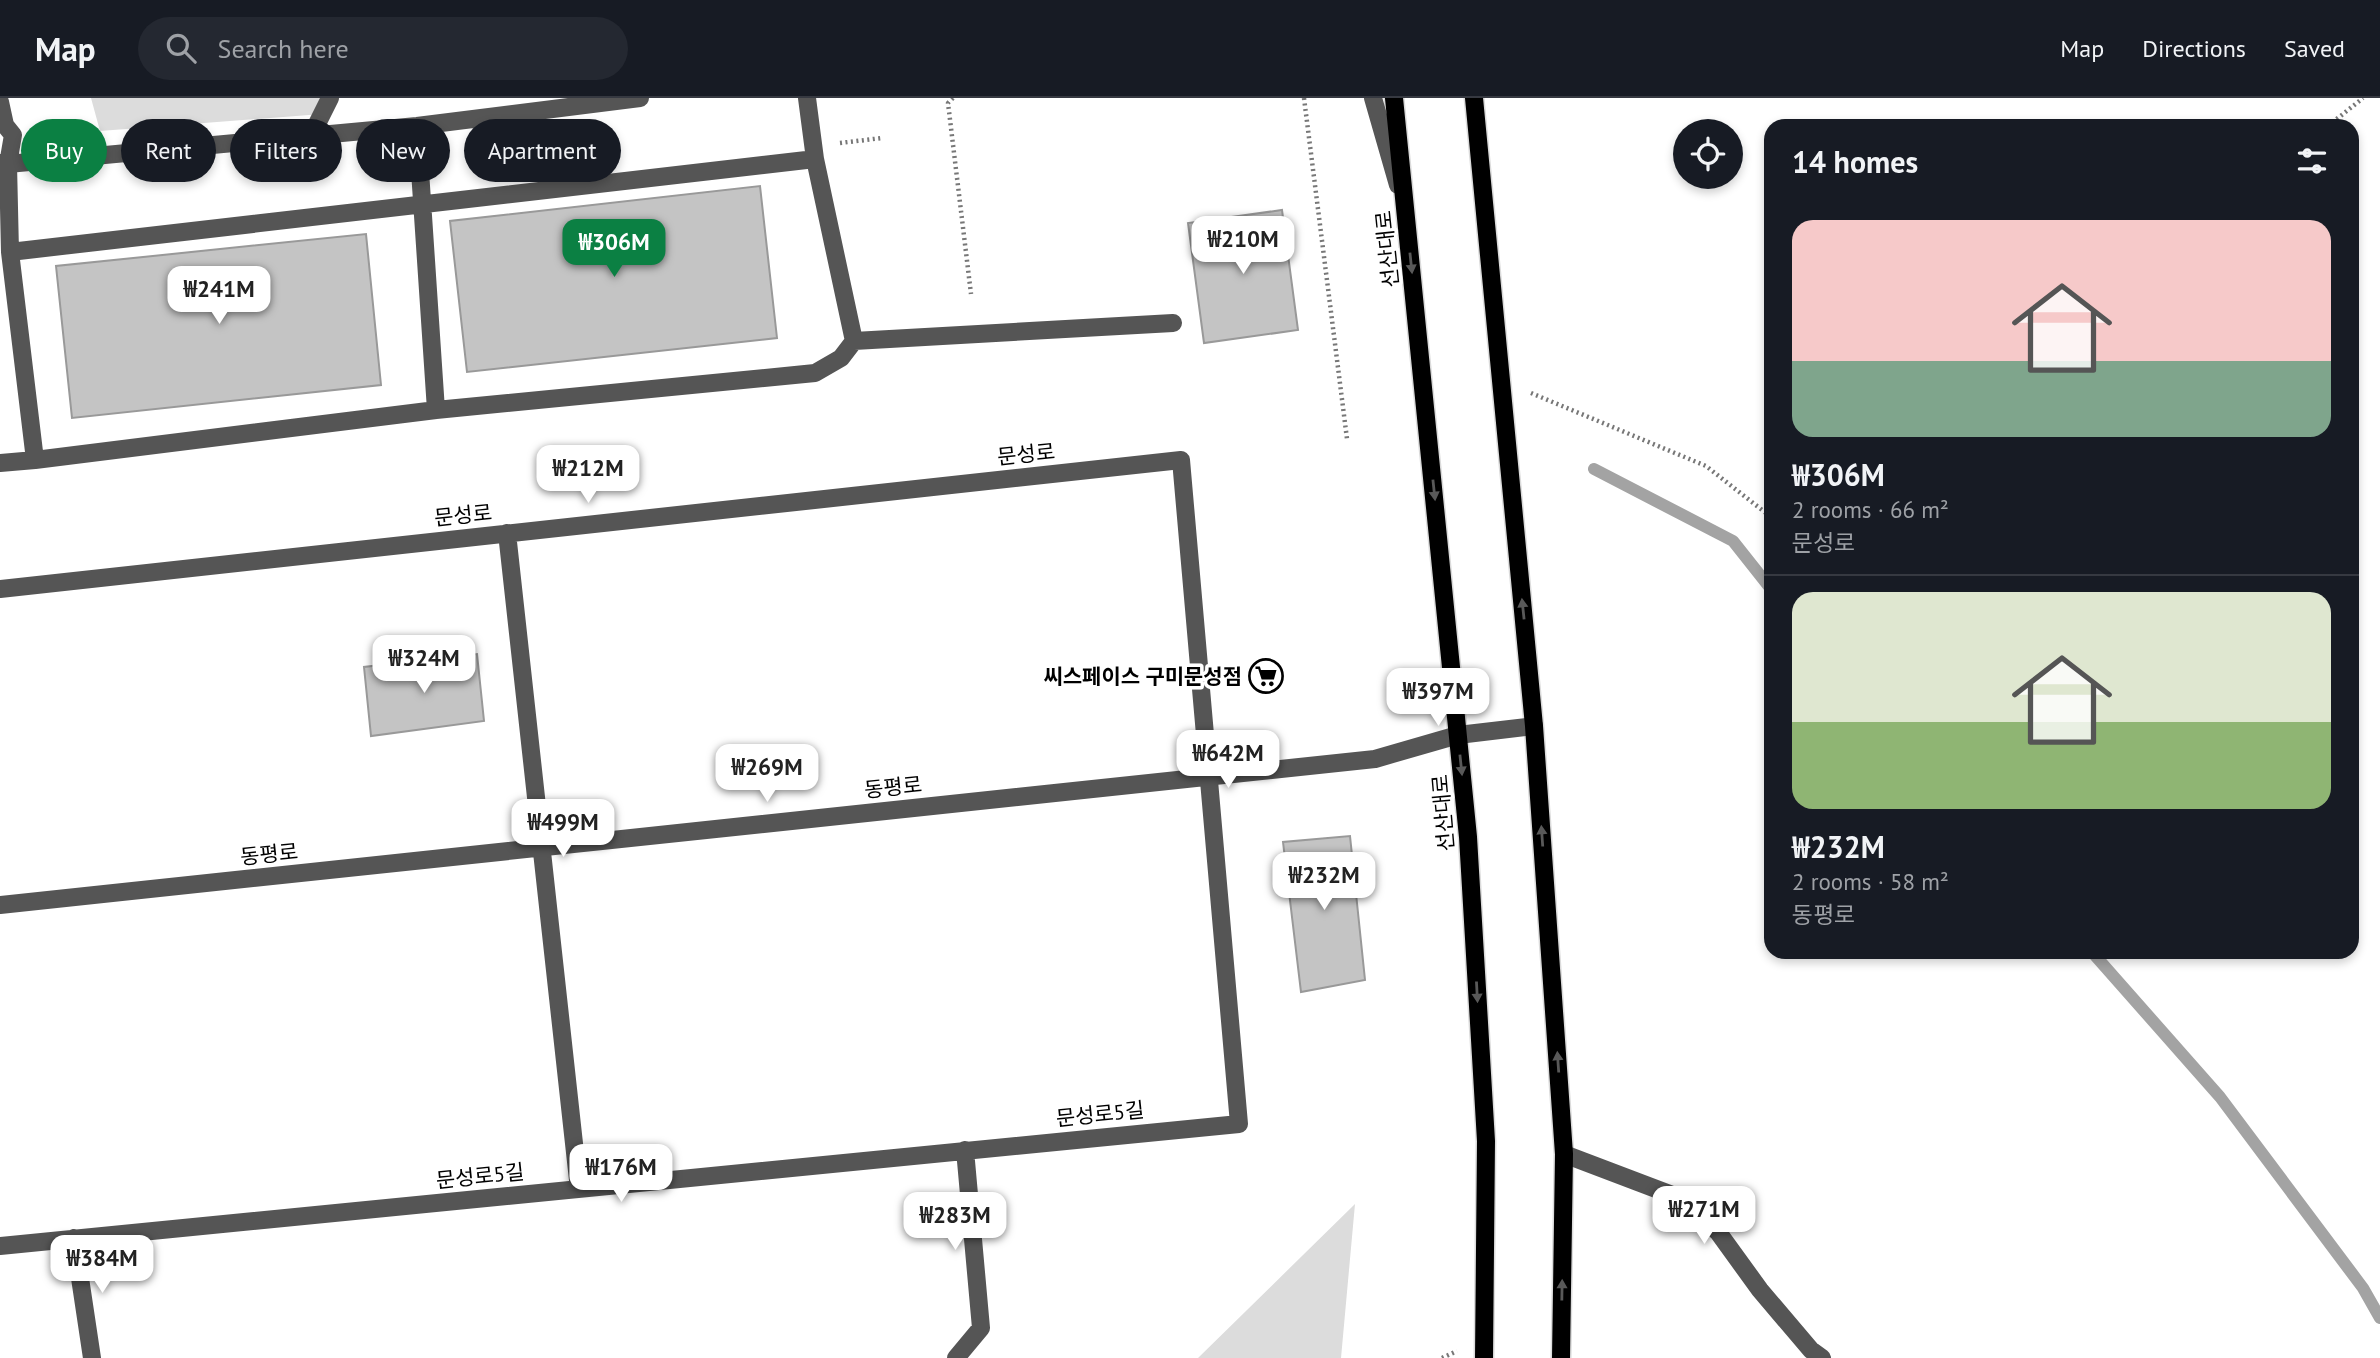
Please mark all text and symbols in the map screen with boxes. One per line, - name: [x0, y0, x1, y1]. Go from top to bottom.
- search box: [138, 17, 628, 80]
- text: Map: [35, 27, 96, 70]
- icon: search: [162, 29, 200, 67]
- text: Search here: [218, 32, 349, 65]
- text: Map: [2060, 33, 2104, 64]
- text: Directions: [2142, 33, 2246, 64]
- text: Saved: [2284, 33, 2345, 64]
- chip: Buy: [21, 119, 107, 182]
- chip: Rent: [121, 119, 216, 182]
- chip: Filters: [230, 119, 342, 182]
- chip: New: [356, 119, 450, 182]
- chip: Apartment: [464, 119, 621, 182]
- map controls: [1673, 119, 1743, 189]
- button: locate: [1673, 119, 1743, 189]
- text: 14 homes: [1792, 142, 1918, 181]
- icon: filters: [2293, 142, 2331, 180]
- street label: 선산대로: [1370, 209, 1404, 289]
- pin: ₩210M: [1194, 216, 1292, 276]
- pin: ₩306M: [565, 220, 663, 279]
- text: ₩210M: [1207, 224, 1279, 253]
- text: ₩306M: [578, 227, 650, 256]
- one-way arrow: [1406, 253, 1417, 275]
- icon: home: [1999, 265, 2125, 391]
- pin: ₩241M: [170, 266, 268, 326]
- text: ₩241M: [183, 274, 255, 303]
- street label: 문성로: [996, 438, 1056, 470]
- pin: ₩212M: [539, 446, 637, 505]
- text: ₩212M: [552, 453, 624, 482]
- text: ₩306M: [1792, 455, 1885, 494]
- one-way arrow: [1428, 479, 1439, 501]
- text: 2 rooms · 66 m²: [1792, 495, 1949, 524]
- street label: 문성로: [433, 499, 493, 531]
- text: 문성로: [1792, 528, 1855, 557]
- one-way arrow: [1517, 598, 1528, 620]
- pin: ₩324M: [375, 636, 473, 695]
- icon: home: [1999, 637, 2125, 763]
- text: ₩324M: [388, 643, 460, 672]
- supermarket icon: 씨스페이스 구미문성점: [1247, 657, 1285, 695]
- place label: 씨스페이스 구미문성점: [1043, 663, 1242, 690]
- pin: ₩397M: [1389, 668, 1487, 728]
- text: ₩397M: [1402, 676, 1474, 705]
- pin: ₩642M: [1179, 730, 1277, 790]
- text: ₩642M: [1192, 738, 1264, 767]
- pin: ₩269M: [718, 744, 816, 804]
- text: ₩269M: [731, 752, 803, 781]
- one-way arrow: [1456, 754, 1467, 776]
- street label: 동평로: [863, 771, 923, 803]
- street label: 선산대로: [1426, 773, 1460, 853]
- pin: ₩499M: [514, 800, 612, 859]
- text: ₩499M: [527, 807, 599, 836]
- one-way arrow: [1536, 824, 1547, 846]
- text: ₩232M: [1792, 827, 1885, 866]
- street label: 동평로: [239, 838, 299, 870]
- pin: ₩232M: [1275, 852, 1373, 912]
- text: ₩232M: [1288, 860, 1360, 889]
- text: 2 rooms · 58 m²: [1792, 867, 1949, 896]
- text: 동평로: [1792, 900, 1855, 929]
- one-way arrow: [1472, 981, 1483, 1003]
- one-way arrow: [1552, 1051, 1563, 1073]
- street label: 문성로5길: [1054, 1096, 1146, 1132]
- pin: ₩176M: [572, 1144, 670, 1204]
- text: ₩176M: [585, 1152, 657, 1181]
- street label: 문성로5길: [434, 1158, 526, 1194]
- pin: ₩271M: [1655, 1186, 1753, 1246]
- pin: ₩283M: [906, 1192, 1004, 1252]
- text: ₩271M: [1668, 1194, 1740, 1223]
- text: ₩283M: [919, 1200, 991, 1229]
- pin: ₩384M: [53, 1236, 151, 1295]
- text: ₩384M: [66, 1243, 138, 1272]
- one-way arrow: [1556, 1279, 1568, 1301]

